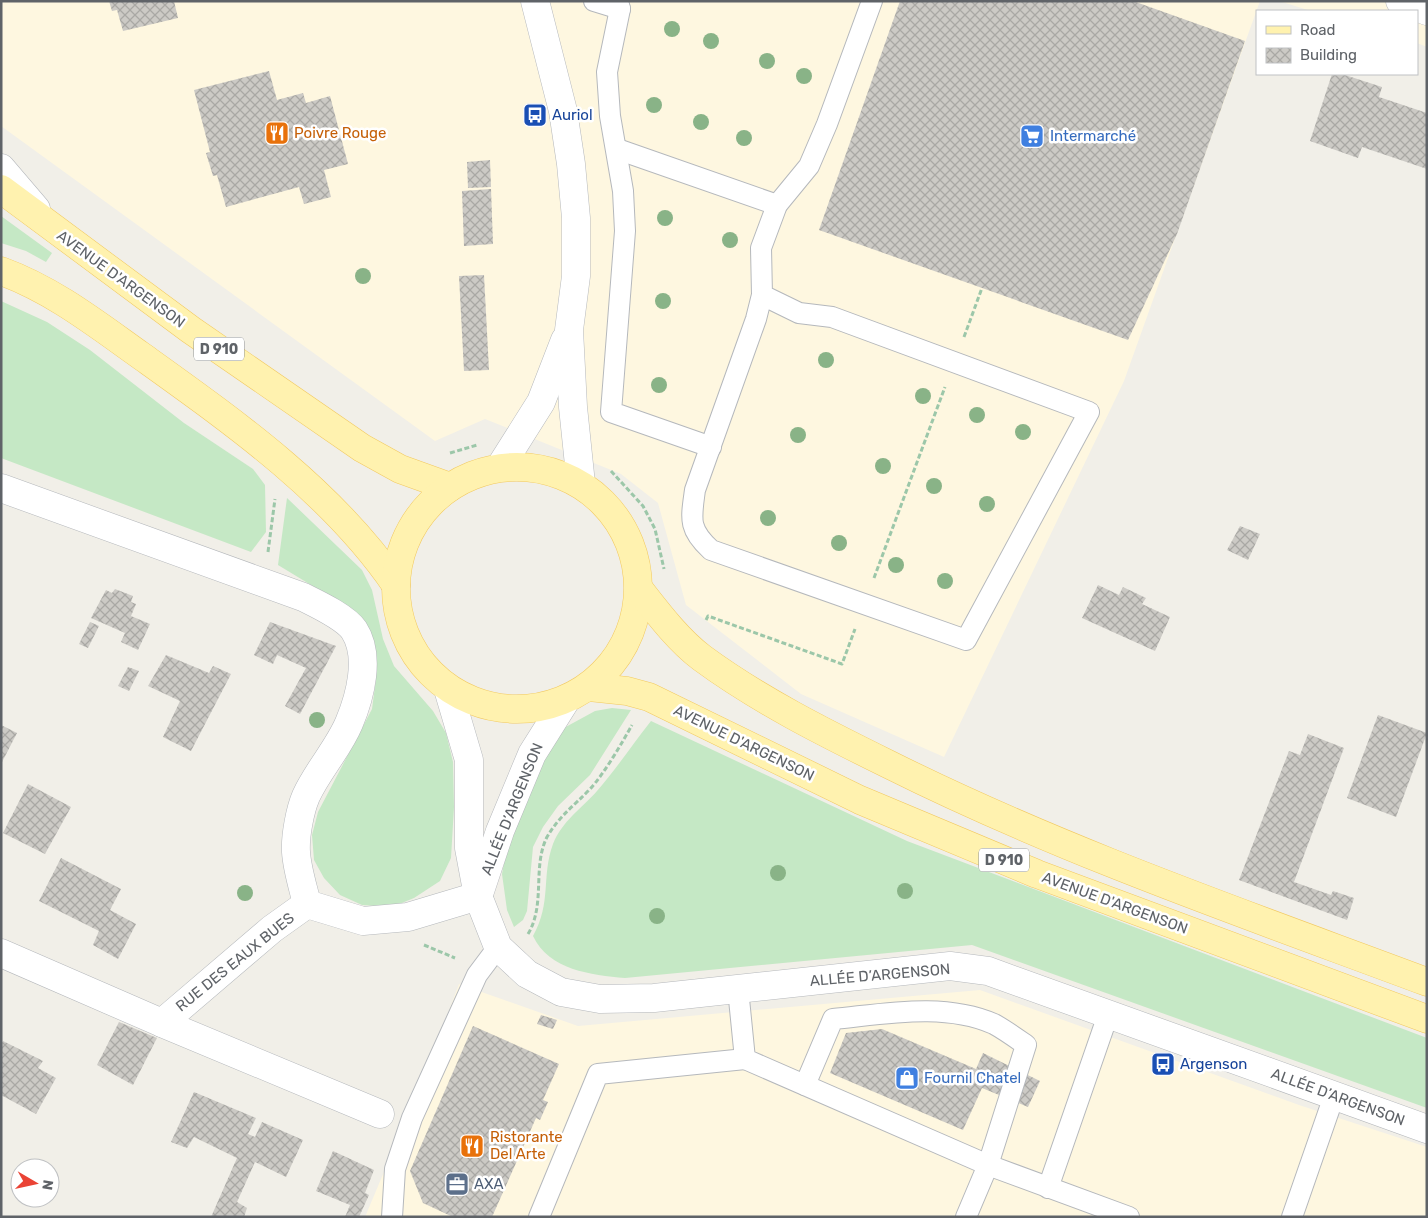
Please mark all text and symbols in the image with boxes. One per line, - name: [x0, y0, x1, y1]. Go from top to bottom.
- legend: [1256, 10, 1418, 75]
- text: Road: [1300, 21, 1336, 39]
- text: Building: [1300, 46, 1357, 64]
- bus stop icon: Auriol: [522, 102, 548, 128]
- place label: Auriol: [552, 106, 593, 124]
- restaurant icon: Poivre Rouge: [264, 120, 290, 146]
- supermarket icon: Intermarché: [1019, 123, 1045, 149]
- place label: Poivre Rouge: [294, 124, 386, 142]
- place label: Intermarché: [1050, 127, 1136, 145]
- street label: AVENUE D'ARGENSON: [53, 226, 189, 332]
- road number: D 910: [194, 338, 244, 360]
- street label: AVENUE D'ARGENSON: [671, 701, 817, 785]
- street label: ALLÉE D’ARGENSON: [477, 740, 547, 878]
- road number: D 910: [979, 848, 1029, 872]
- street label: AVENUE D'ARGENSON: [1040, 868, 1190, 938]
- street label: RUE DES EAUX BUES: [172, 909, 298, 1015]
- street label: ALLÉE D’ARGENSON: [809, 960, 951, 990]
- bus stop icon: Argenson: [1150, 1051, 1176, 1077]
- place label: Argenson: [1180, 1055, 1247, 1073]
- street label: ALLÉE D’ARGENSON: [1269, 1064, 1407, 1130]
- shop icon: Fournil Chatel: [894, 1065, 920, 1091]
- place label: Fournil Chatel: [924, 1069, 1021, 1087]
- place label: Ristorante Del Arte: [490, 1128, 563, 1163]
- restaurant icon: Ristorante Del Arte: [459, 1133, 485, 1159]
- north arrow: [10, 1158, 60, 1208]
- office icon: AXA: [444, 1171, 470, 1197]
- place label: AXA: [474, 1175, 504, 1193]
- text: N: [38, 1179, 57, 1191]

